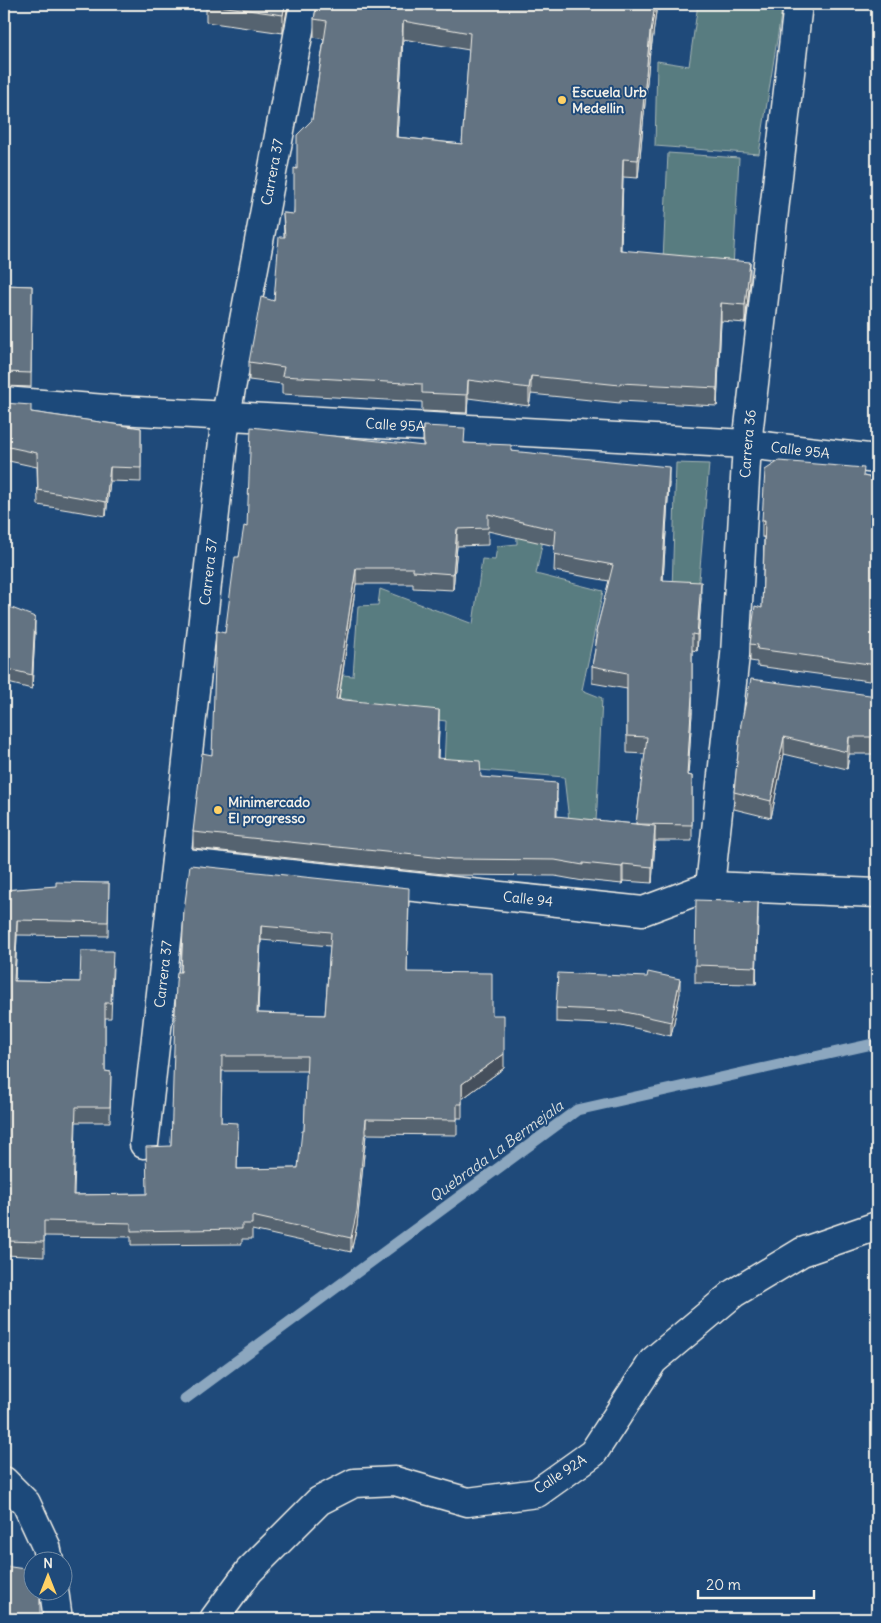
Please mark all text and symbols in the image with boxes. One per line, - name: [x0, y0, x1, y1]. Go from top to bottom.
- place label: Escuela Urb Medellin: [572, 83, 647, 117]
- marker: Escuela Urb Medellin: [556, 94, 568, 106]
- street label: Carrera 37: [257, 137, 287, 207]
- street label: Carrera 36: [736, 409, 760, 478]
- street label: Calle 95A: [365, 414, 425, 436]
- street label: Calle 95A: [770, 438, 831, 463]
- street label: Carrera 37: [196, 537, 221, 606]
- place label: Minimercado El progresso: [228, 793, 310, 827]
- marker: Minimercado El progresso: [212, 804, 224, 816]
- street label: Calle 94: [502, 887, 554, 911]
- street label: Carrera 37: [150, 939, 176, 1009]
- water label: Quebrada La Bermejala: [425, 1095, 568, 1206]
- street label: Calle 92A: [530, 1450, 590, 1498]
- north arrow: [22, 1550, 72, 1600]
- text: N: [43, 1554, 53, 1572]
- scale bar: [698, 1568, 815, 1600]
- text: 20 m: [706, 1575, 741, 1594]

